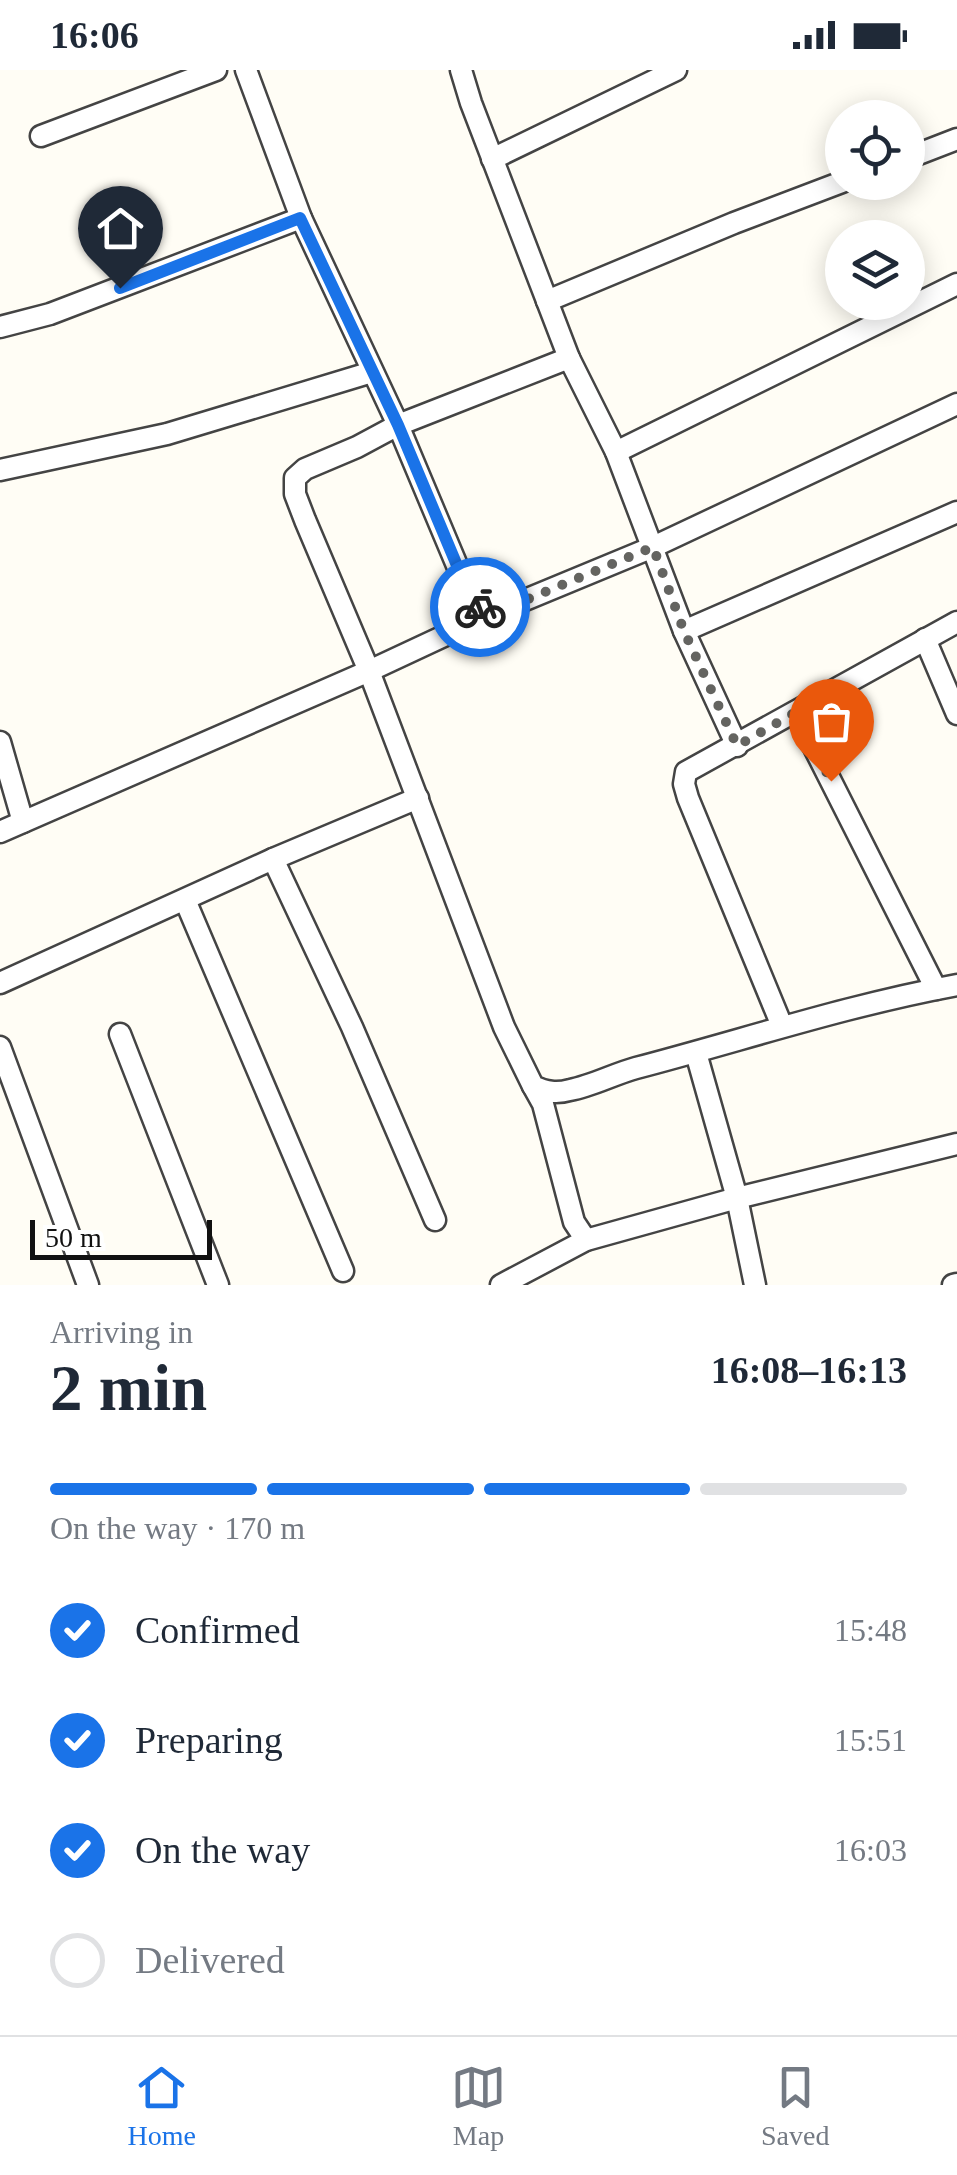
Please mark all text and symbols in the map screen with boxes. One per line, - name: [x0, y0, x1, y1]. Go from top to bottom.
- text: 16:06: [50, 14, 139, 56]
- map controls: [825, 100, 925, 320]
- button: locate: [825, 100, 925, 200]
- pin: [78, 186, 163, 289]
- icon: home: [93, 201, 148, 256]
- button: layers: [825, 220, 925, 320]
- courier: [430, 557, 530, 657]
- icon: bike: [453, 580, 508, 635]
- pin: [789, 679, 874, 782]
- icon: bag: [804, 694, 859, 749]
- scale bar: [30, 1215, 212, 1260]
- text: 50 m: [45, 1222, 102, 1253]
- text: Arriving in: [50, 1314, 193, 1350]
- text: 16:08–16:13: [711, 1349, 907, 1391]
- text: 2 min: [50, 1352, 207, 1424]
- text: On the way · 170 m: [50, 1510, 305, 1546]
- icon: check: [50, 1603, 105, 1658]
- text: Confirmed: [135, 1609, 300, 1651]
- text: 15:48: [834, 1612, 907, 1648]
- icon: check: [50, 1713, 105, 1768]
- text: Preparing: [135, 1719, 283, 1761]
- text: 15:51: [834, 1722, 907, 1758]
- icon: check: [50, 1823, 105, 1878]
- text: On the way: [135, 1829, 310, 1871]
- text: 16:03: [834, 1832, 907, 1868]
- text: Delivered: [135, 1939, 285, 1981]
- tab: Home: [128, 2060, 196, 2152]
- tab: Map: [451, 2060, 506, 2152]
- tab: Saved: [761, 2060, 829, 2152]

